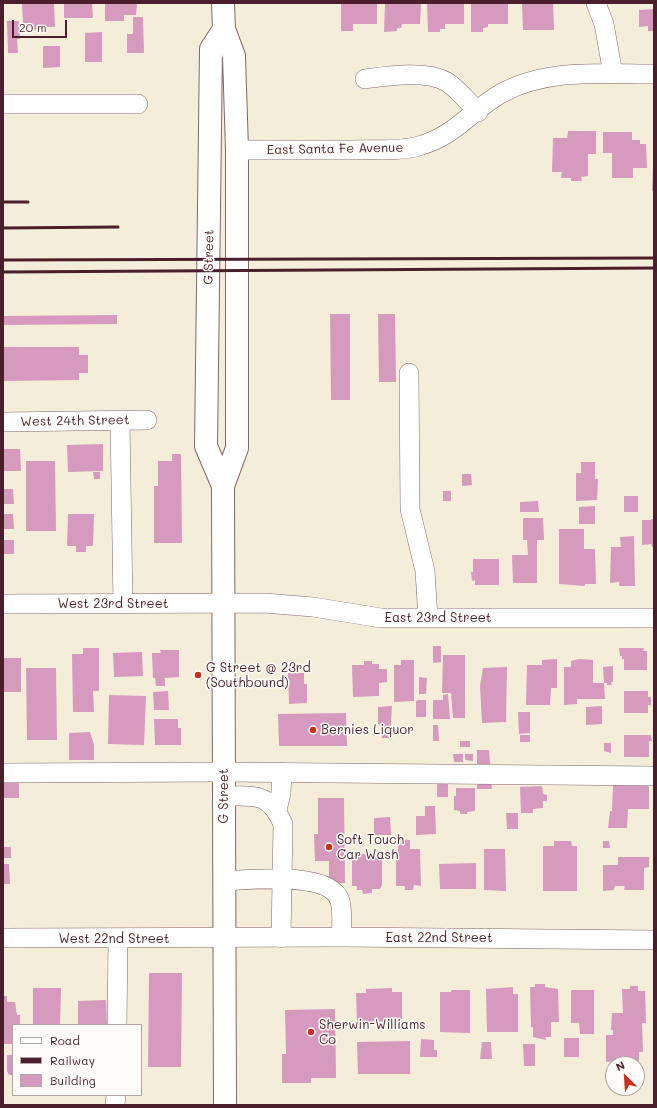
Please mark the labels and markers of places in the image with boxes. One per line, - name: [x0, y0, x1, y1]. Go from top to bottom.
- place label: G Street @ 23rd (Southbound): [206, 660, 311, 691]
- marker: G Street @ 23rd (Southbound): [193, 670, 203, 680]
- place label: Bernies Liquor: [321, 722, 414, 738]
- marker: Bernies Liquor: [308, 725, 318, 735]
- place label: Soft Touch Car Wash: [337, 832, 404, 863]
- marker: Soft Touch Car Wash: [324, 842, 334, 852]
- place label: Sherwin-Williams Co: [319, 1017, 426, 1048]
- marker: Sherwin-Williams Co: [306, 1027, 316, 1037]

